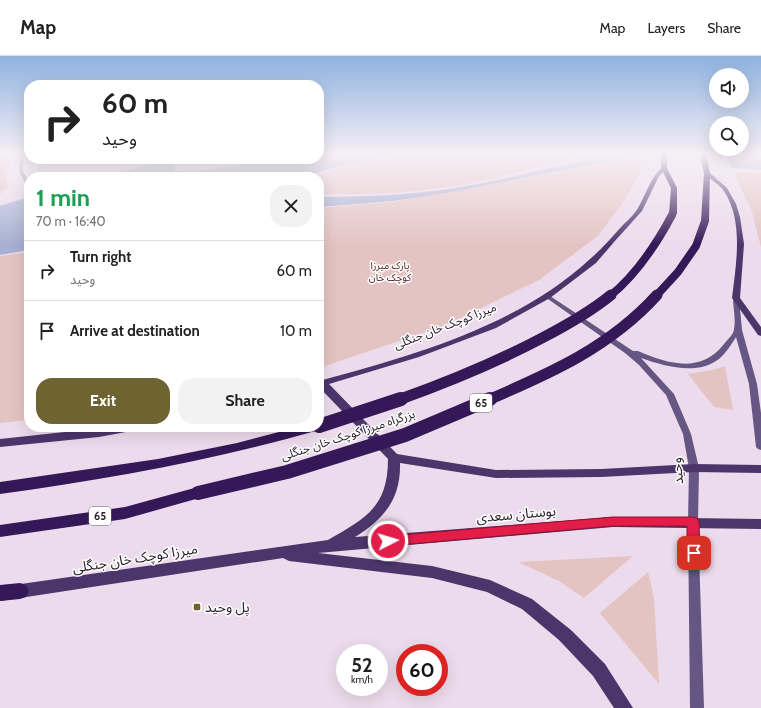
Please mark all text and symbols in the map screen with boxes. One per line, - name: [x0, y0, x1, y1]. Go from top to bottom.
- text: Map: [20, 16, 56, 39]
- text: Map: [600, 19, 625, 37]
- text: Layers: [647, 19, 685, 37]
- text: Share: [707, 19, 741, 37]
- map controls: [709, 68, 749, 156]
- button: sound: [709, 68, 749, 108]
- text: 60 m: [102, 86, 168, 120]
- icon: right: [36, 96, 88, 148]
- button: search: [709, 116, 749, 156]
- text: وحید: [102, 128, 137, 150]
- text: 1 min: [36, 183, 90, 212]
- button: close: [270, 185, 312, 227]
- text: 70 m · 16:40: [36, 213, 106, 229]
- text: Turn right: [70, 248, 131, 266]
- park label: پارک میرزا کوچک خان: [369, 259, 412, 284]
- icon: right: [36, 260, 58, 282]
- text: 60 m: [276, 262, 312, 280]
- text: وحید: [70, 271, 95, 287]
- street label: میرزا کوچک خان جنگلی: [392, 299, 499, 353]
- icon: arrive: [36, 320, 58, 342]
- text: Arrive at destination: [70, 322, 200, 340]
- text: 10 m: [280, 322, 312, 340]
- button: Exit: [36, 378, 170, 424]
- button: Share: [178, 378, 312, 424]
- road number: 65: [470, 394, 492, 412]
- street label: بزرگراه میرزا کوچک خان جنگلی: [279, 406, 417, 464]
- street label: وحید: [667, 457, 687, 485]
- street label: بوستان سعدی: [475, 502, 557, 526]
- road number: 65: [89, 507, 111, 525]
- position arrow: [367, 520, 409, 562]
- pin: [677, 536, 711, 570]
- street label: میرزا کوچک خان جنگلی: [71, 539, 199, 578]
- icon: arrive: [683, 542, 705, 564]
- place label: پل وحید: [205, 598, 250, 617]
- marker: پل وحید: [192, 602, 202, 612]
- speed limit sign: 60: [396, 644, 448, 696]
- text: 52: [351, 653, 373, 677]
- text: km/h: [351, 673, 373, 686]

